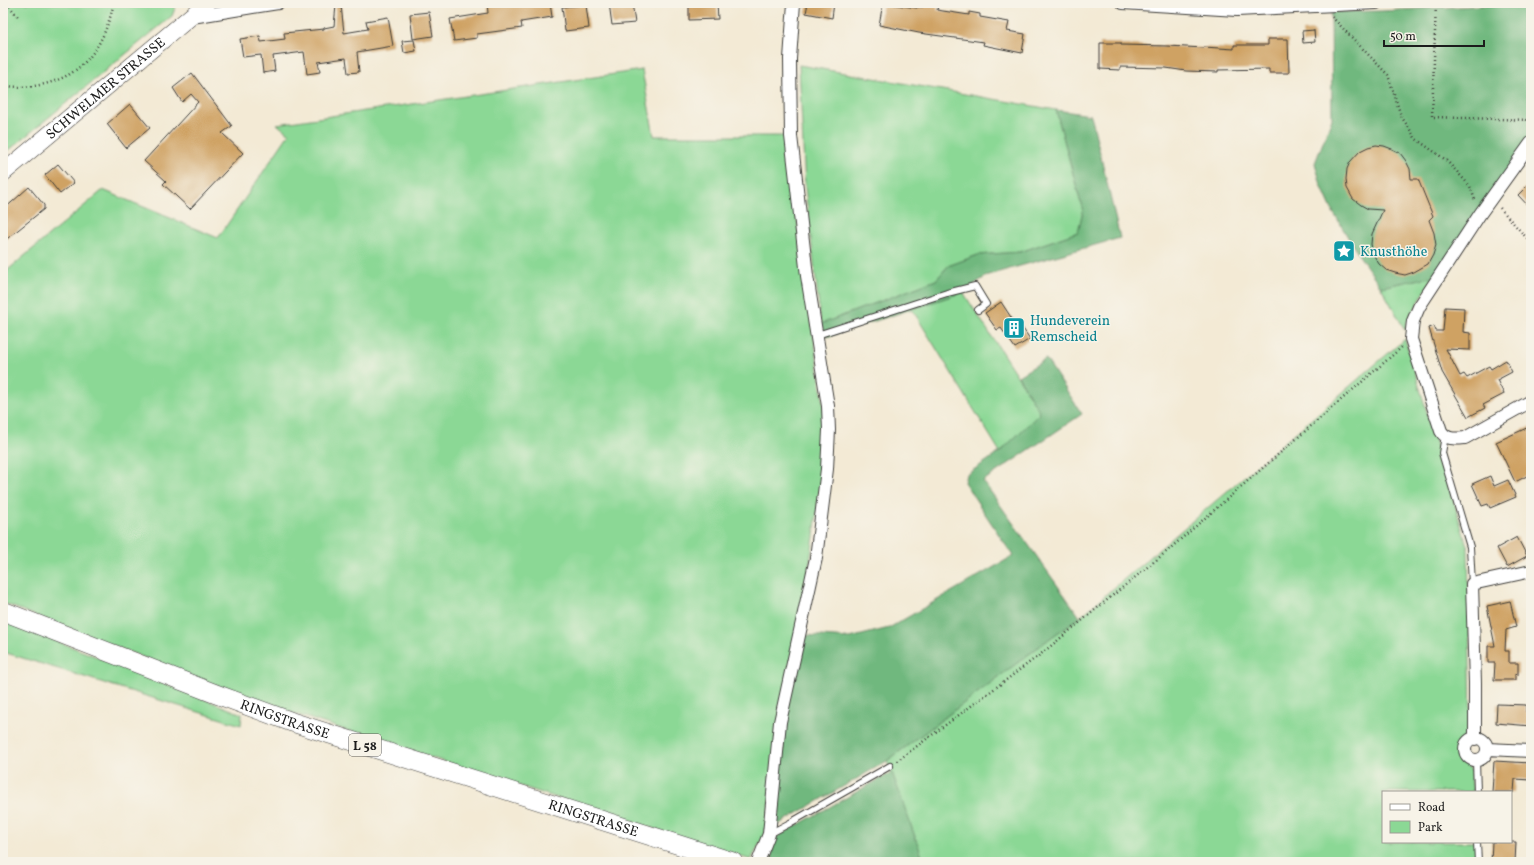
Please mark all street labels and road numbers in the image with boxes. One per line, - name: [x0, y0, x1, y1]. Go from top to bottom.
- street label: SCHWELMER STRASSE: [42, 34, 170, 144]
- street label: RINGSTRASSE: [237, 696, 332, 744]
- road number: L 58: [349, 734, 381, 756]
- street label: RINGSTRASSE: [546, 796, 641, 842]

